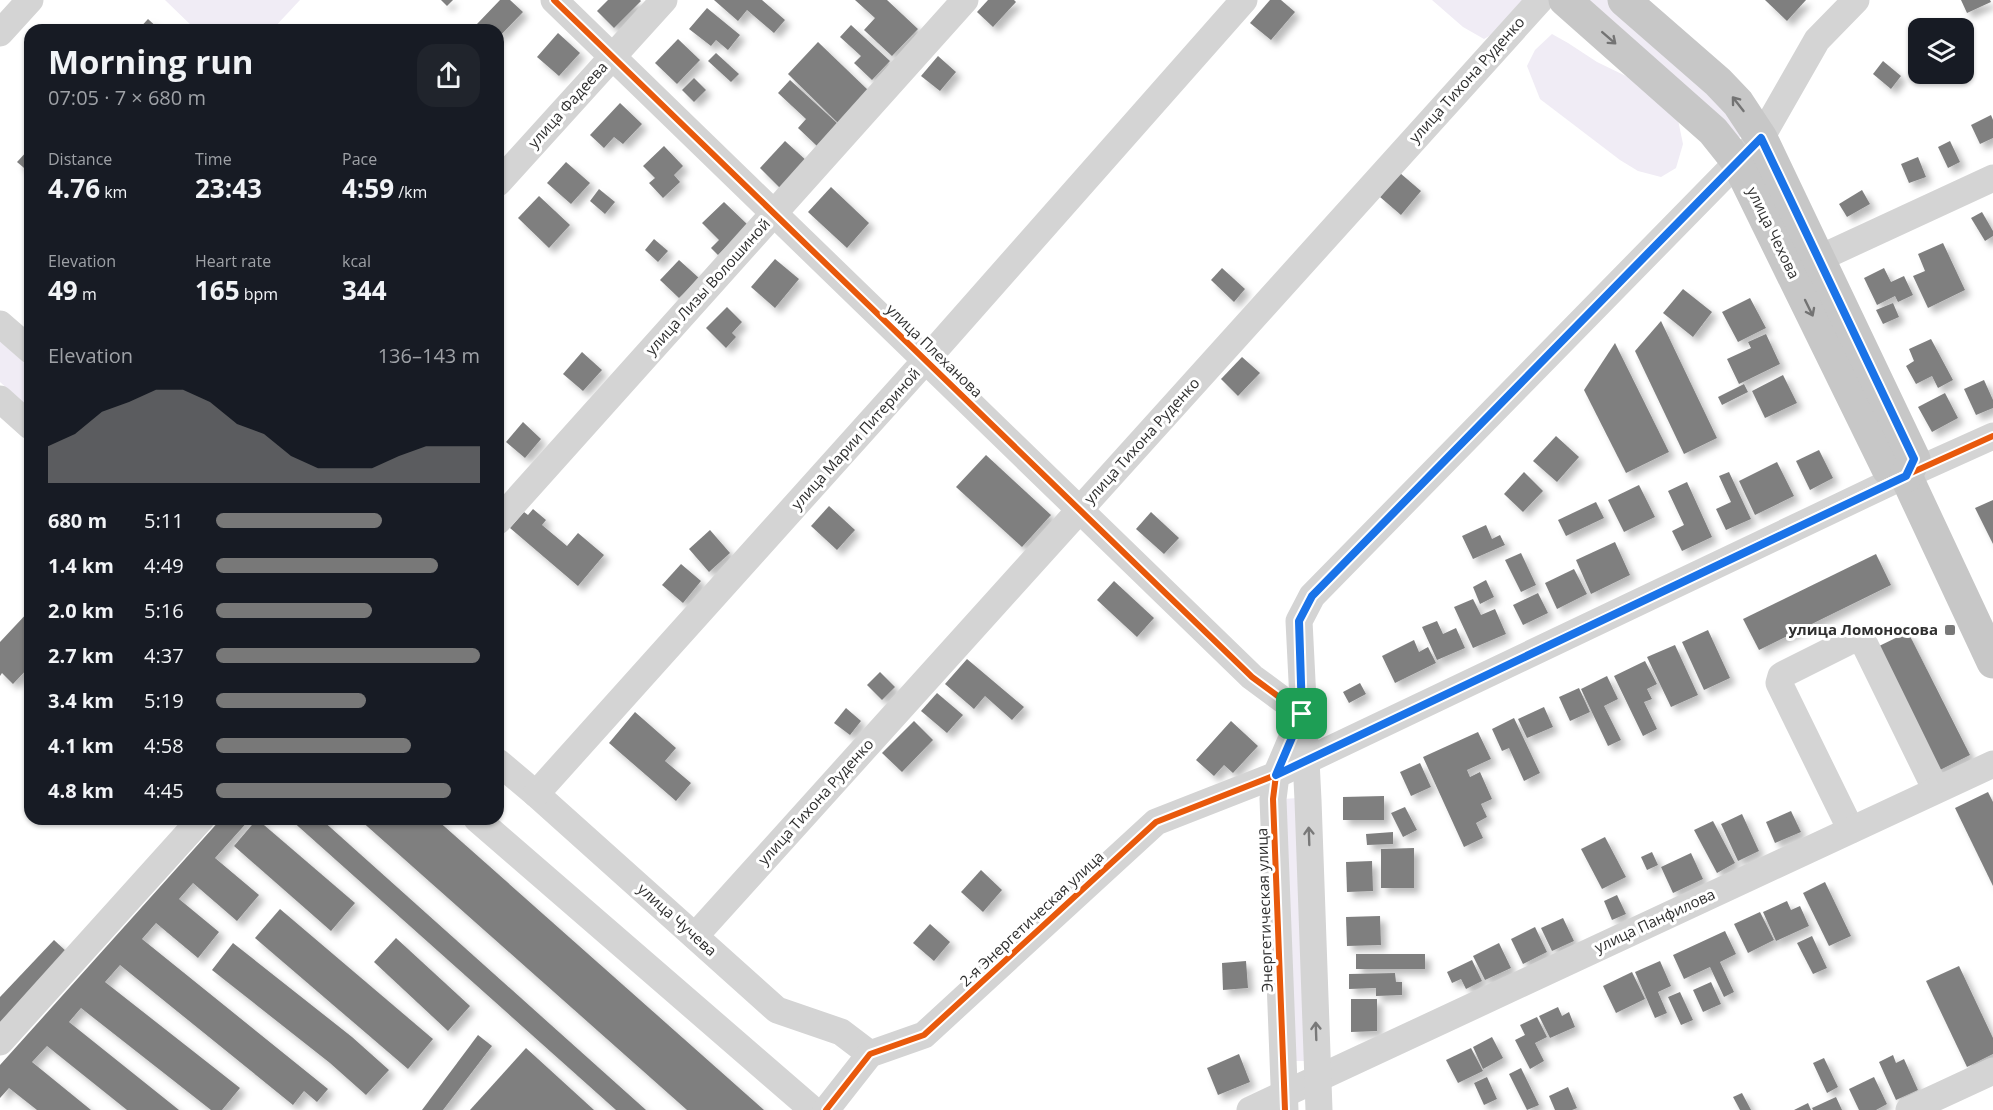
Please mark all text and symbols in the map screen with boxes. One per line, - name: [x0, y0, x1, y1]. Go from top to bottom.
- street label: улица Тихона Руденко: [1404, 12, 1528, 147]
- map controls: [1908, 18, 1974, 84]
- button: layers: [1908, 18, 1974, 84]
- one-way arrow: [1601, 32, 1617, 45]
- text: Morning run: [48, 39, 254, 84]
- button: share: [417, 44, 480, 107]
- street label: улица Фадеева: [523, 57, 611, 152]
- text: 07:05 · 7 × 680 m: [48, 84, 206, 111]
- one-way arrow: [1731, 96, 1744, 112]
- text: Distance: [48, 148, 112, 170]
- text: Time: [195, 148, 232, 170]
- text: Pace: [342, 148, 377, 170]
- text: 4.76: [48, 170, 100, 206]
- text: 23:43: [195, 170, 262, 206]
- text: 4:59: [342, 170, 394, 206]
- text: km: [100, 181, 127, 203]
- text: /km: [394, 181, 427, 203]
- street label: улица Чехова: [1743, 183, 1805, 282]
- street label: улица Лизы Волошиной: [641, 214, 774, 359]
- text: Elevation: [48, 250, 116, 272]
- text: Heart rate: [195, 250, 271, 272]
- text: kcal: [342, 250, 371, 272]
- text: 49: [48, 272, 78, 308]
- text: 165: [195, 272, 240, 308]
- text: 344: [342, 272, 387, 308]
- text: m: [78, 283, 97, 305]
- text: bpm: [240, 283, 278, 305]
- street label: улица Плеханова: [882, 299, 987, 402]
- one-way arrow: [1804, 299, 1816, 317]
- text: Elevation: [48, 342, 133, 369]
- text: 136–143 m: [378, 342, 480, 369]
- street label: улица Марии Питериной: [786, 363, 924, 513]
- street label: улица Тихона Руденко: [1079, 373, 1203, 508]
- text: 680 m: [48, 507, 107, 534]
- text: 5:11: [144, 507, 184, 534]
- text: 1.4 km: [48, 552, 114, 579]
- text: 4:49: [144, 552, 184, 579]
- text: 2.0 km: [48, 597, 114, 624]
- text: 5:16: [144, 597, 184, 624]
- place label: улица Ломоносова: [1789, 619, 1938, 639]
- marker: улица Ломоносова: [1943, 623, 1957, 637]
- text: 2.7 km: [48, 642, 114, 669]
- text: 4:37: [144, 642, 184, 669]
- text: 3.4 km: [48, 687, 114, 714]
- text: 5:19: [144, 687, 184, 714]
- pin: [1276, 688, 1327, 739]
- icon: arrive: [1285, 697, 1318, 730]
- text: 4.1 km: [48, 732, 114, 759]
- text: 4:58: [144, 732, 184, 759]
- street label: улица Тихона Руденко: [753, 734, 877, 869]
- text: 4.8 km: [48, 777, 114, 804]
- text: 4:45: [144, 777, 184, 804]
- one-way arrow: [1303, 826, 1315, 846]
- street label: Энергетическая улица: [1251, 828, 1277, 993]
- street label: 2-я Энергетическая улица: [955, 846, 1108, 990]
- street label: улица Чучева: [634, 878, 721, 960]
- street label: улица Панфилова: [1591, 883, 1718, 957]
- one-way arrow: [1310, 1021, 1322, 1041]

